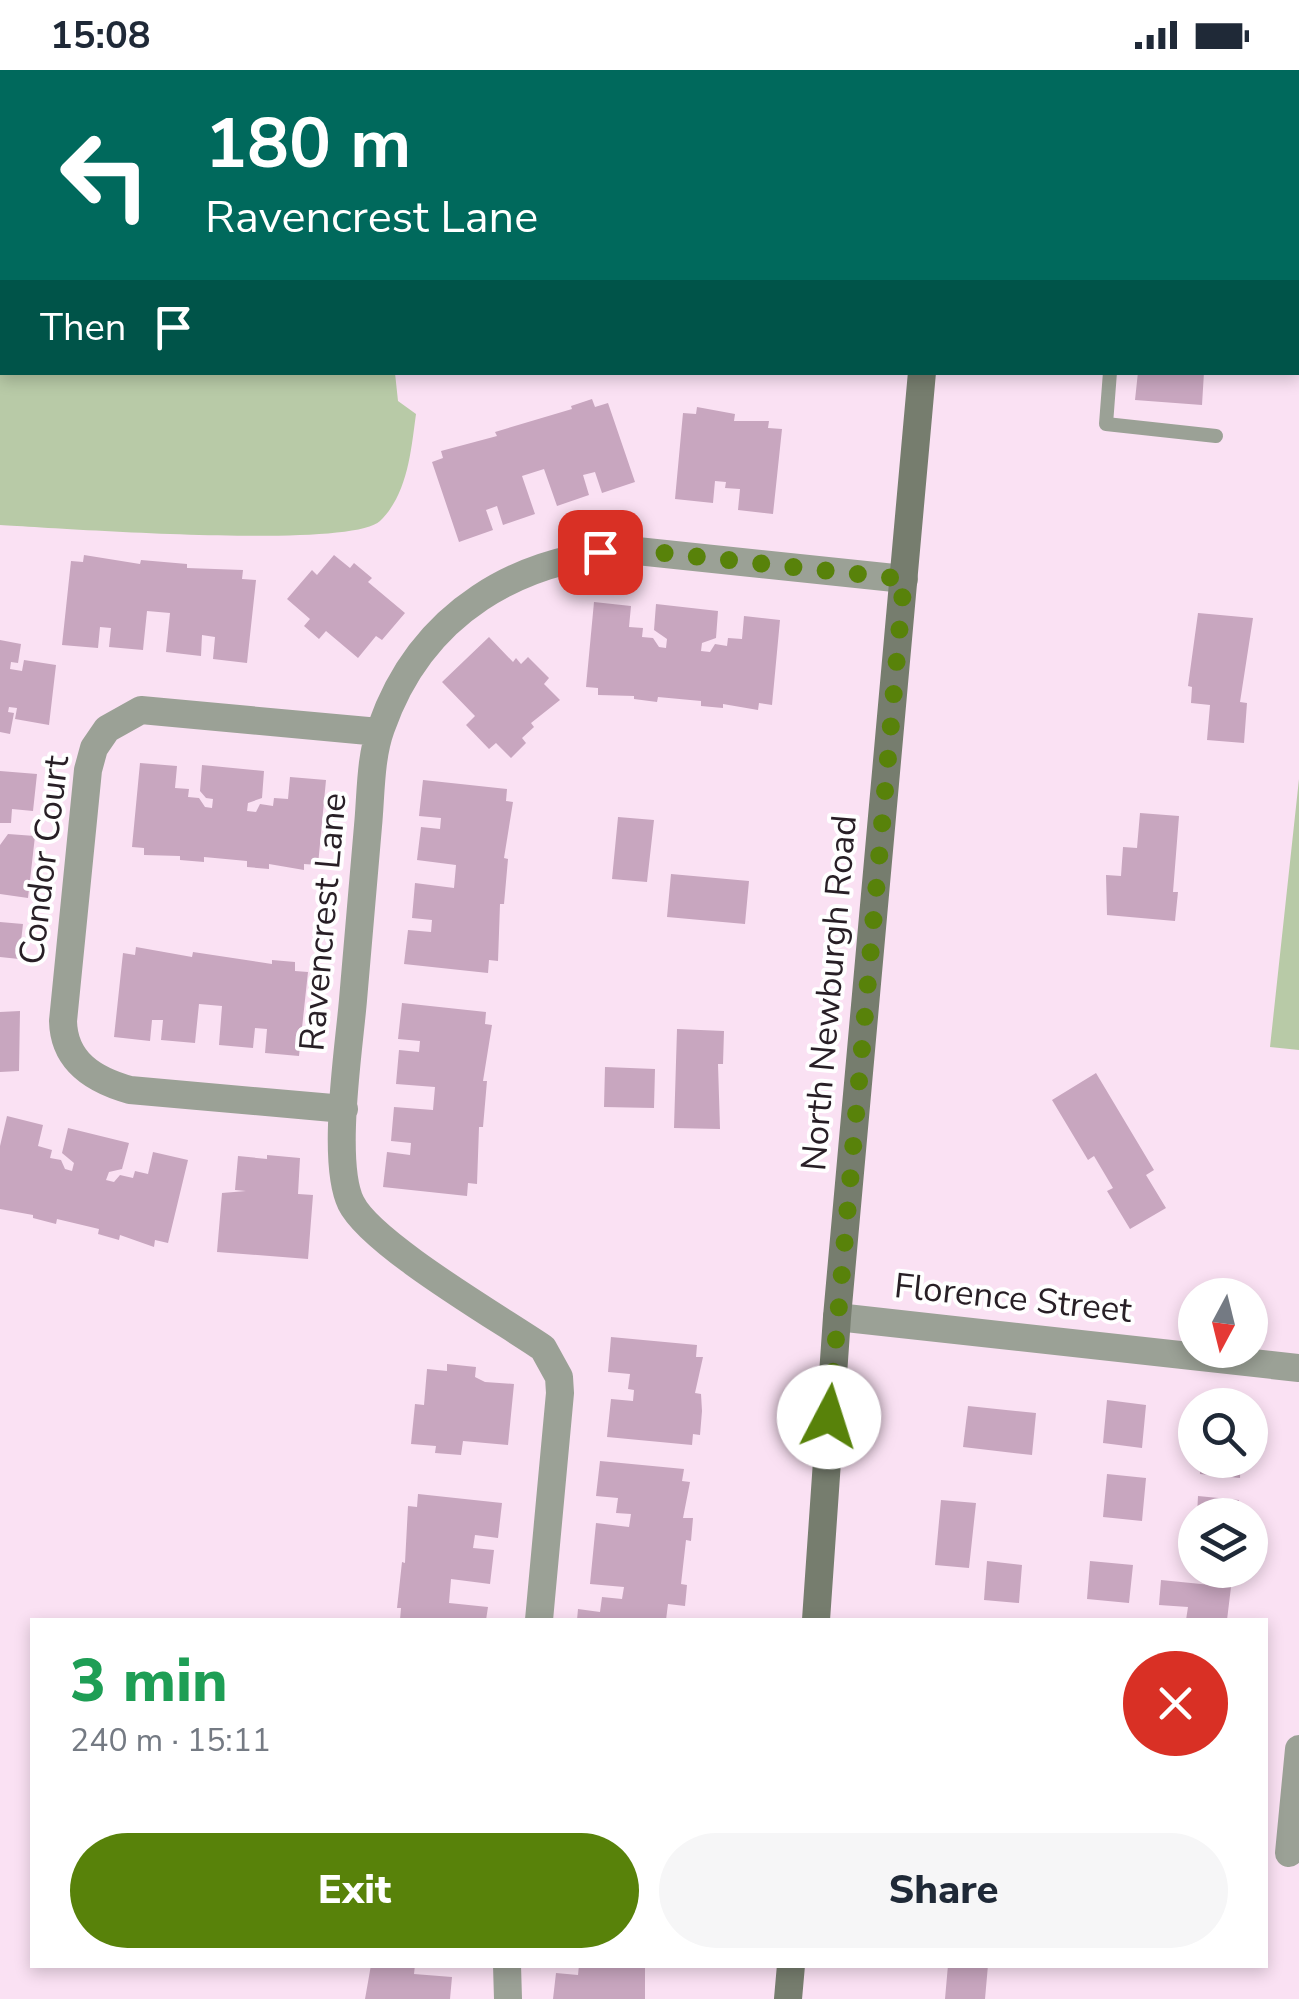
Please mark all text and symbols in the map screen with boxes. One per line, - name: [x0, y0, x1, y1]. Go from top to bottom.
- text: 15:08: [50, 10, 151, 61]
- text: 180 m: [205, 96, 411, 192]
- icon: left: [40, 110, 170, 240]
- text: Ravencrest Lane: [205, 187, 538, 248]
- icon: arrive: [146, 300, 201, 355]
- text: Then: [40, 302, 126, 353]
- pin: [558, 510, 643, 595]
- icon: arrive: [573, 525, 628, 580]
- street label: Condor Court: [8, 752, 80, 967]
- street label: Ravencrest Lane: [288, 791, 358, 1053]
- street label: North Newburgh Road: [790, 813, 868, 1173]
- street label: Florence Street: [892, 1262, 1135, 1334]
- north arrow: [1178, 1278, 1268, 1368]
- map controls: [1178, 1278, 1268, 1588]
- position arrow: [777, 1365, 881, 1469]
- button: search: [1178, 1388, 1268, 1478]
- button: layers: [1178, 1498, 1268, 1588]
- text: 3 min: [70, 1640, 228, 1722]
- button: close: [1123, 1651, 1228, 1756]
- text: 240 m · 15:11: [70, 1719, 271, 1762]
- button: Exit: [70, 1833, 639, 1948]
- button: Share: [659, 1833, 1228, 1948]

